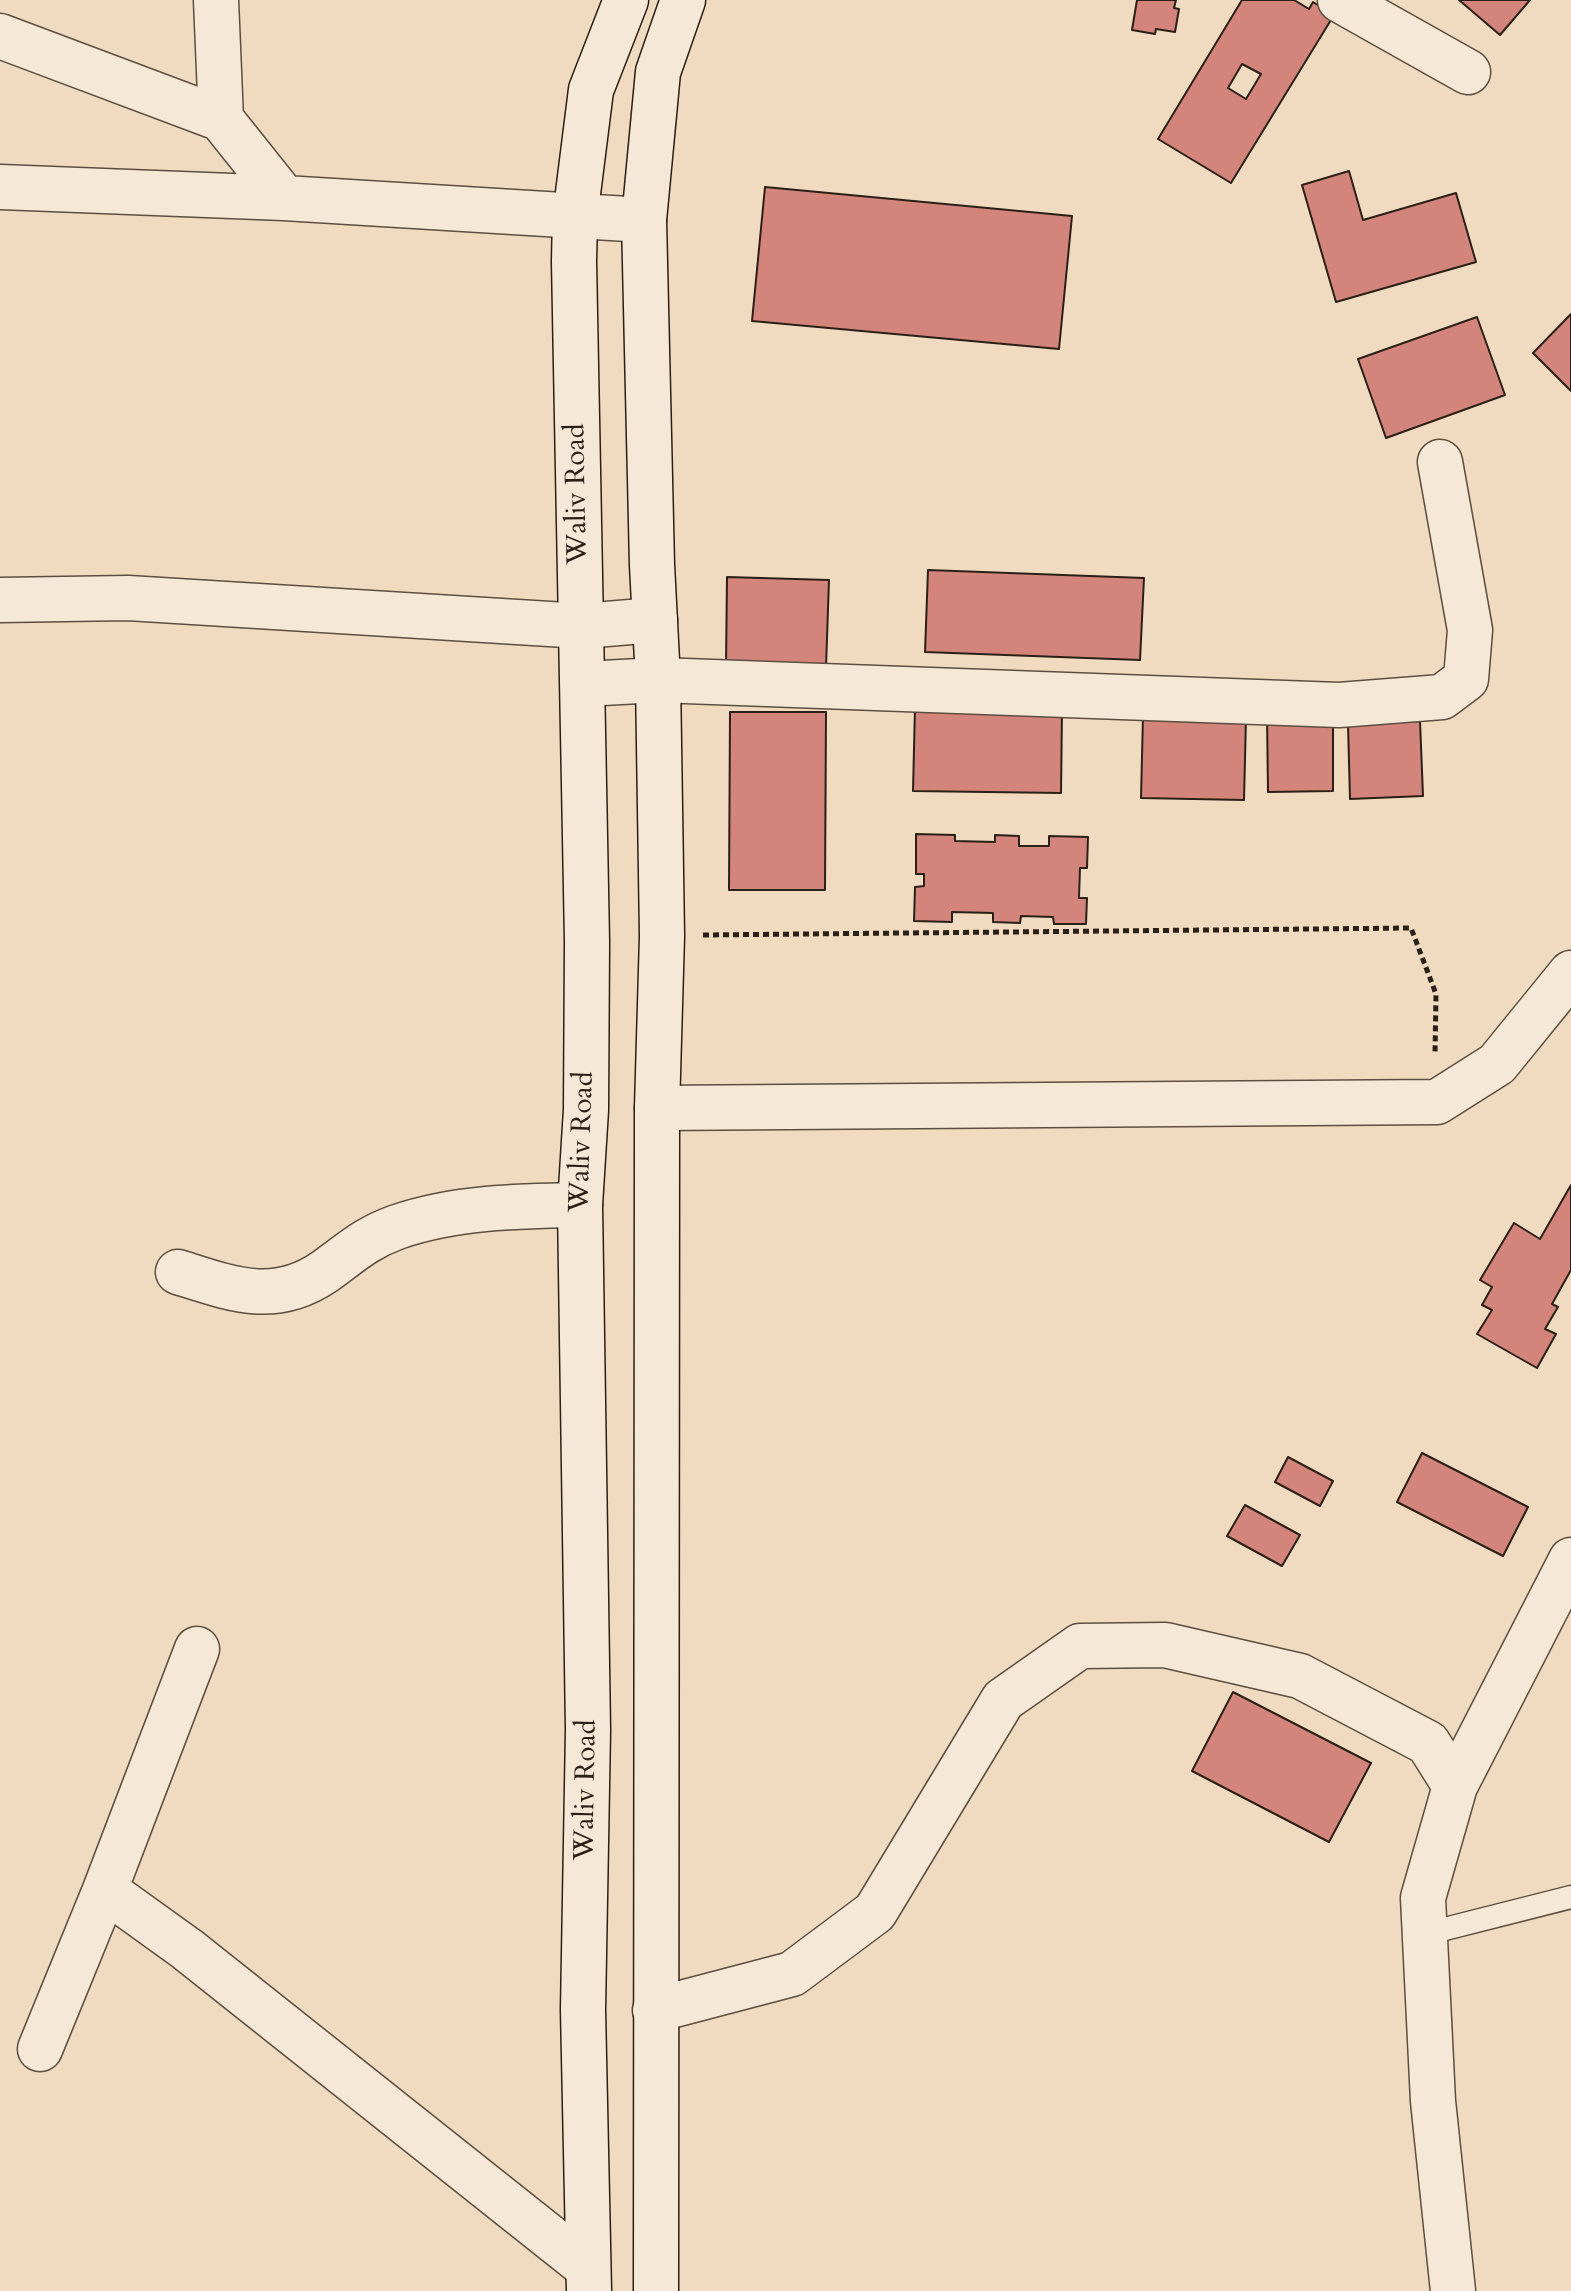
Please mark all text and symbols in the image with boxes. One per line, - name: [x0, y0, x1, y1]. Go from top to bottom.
- street label: Waliv Road: [560, 423, 596, 565]
- street label: Waliv Road: [564, 1071, 602, 1213]
- street label: Waliv Road: [569, 1719, 605, 1861]

